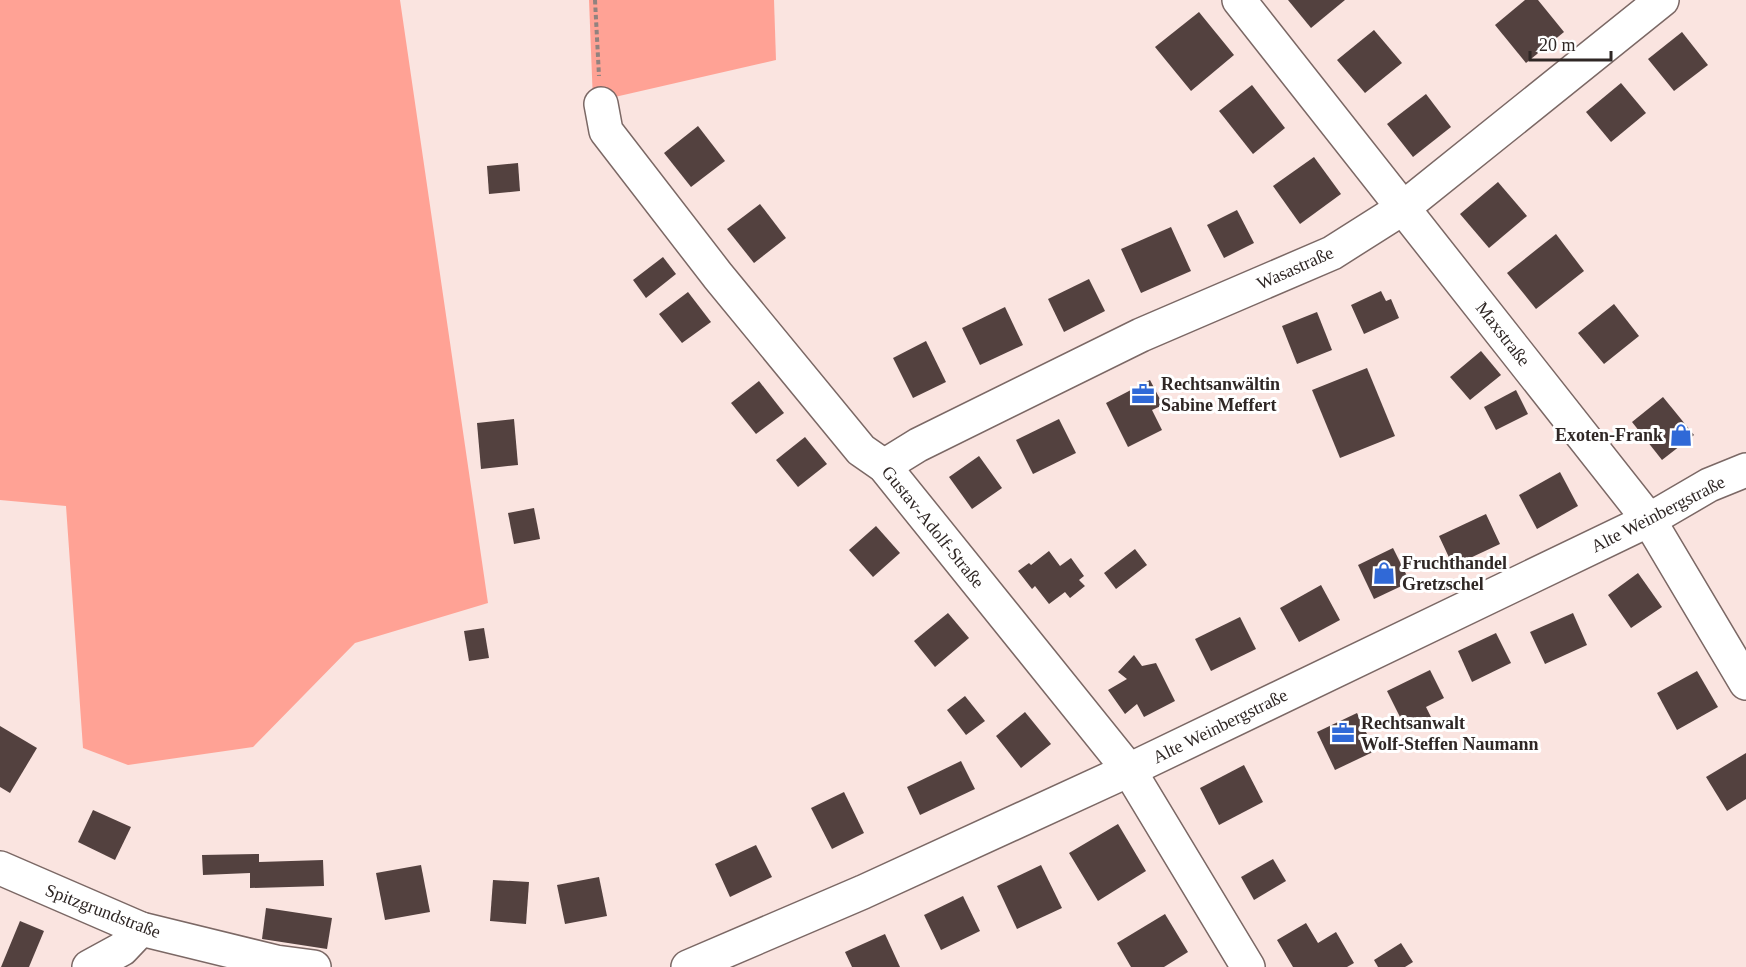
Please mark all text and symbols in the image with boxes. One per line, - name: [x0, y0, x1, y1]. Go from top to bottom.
- scale bar: [1530, 24, 1611, 62]
- text: 20 m: [1539, 35, 1576, 55]
- street label: Wasastraße: [1254, 242, 1336, 294]
- street label: Maxstraße: [1472, 298, 1534, 370]
- place label: Rechtsanwältin Sabine Meffert: [1161, 374, 1280, 415]
- office icon: Rechtsanwältin Sabine Meffert: [1130, 381, 1156, 407]
- shop icon: Exoten-Frank: [1668, 422, 1694, 448]
- place label: Exoten-Frank: [1555, 425, 1663, 445]
- street label: Gustav-Adolf-Straße: [878, 462, 988, 592]
- street label: Alte Weinbergstraße: [1588, 472, 1728, 556]
- place label: Fruchthandel Gretzschel: [1402, 553, 1507, 594]
- shop icon: Fruchthandel Gretzschel: [1371, 560, 1397, 586]
- street label: Alte Weinbergstraße: [1149, 685, 1291, 767]
- place label: Rechtsanwalt Wolf-Steffen Naumann: [1361, 713, 1539, 754]
- office icon: Rechtsanwalt Wolf-Steffen Naumann: [1330, 720, 1356, 746]
- street label: Spitzgrundstraße: [42, 880, 164, 942]

